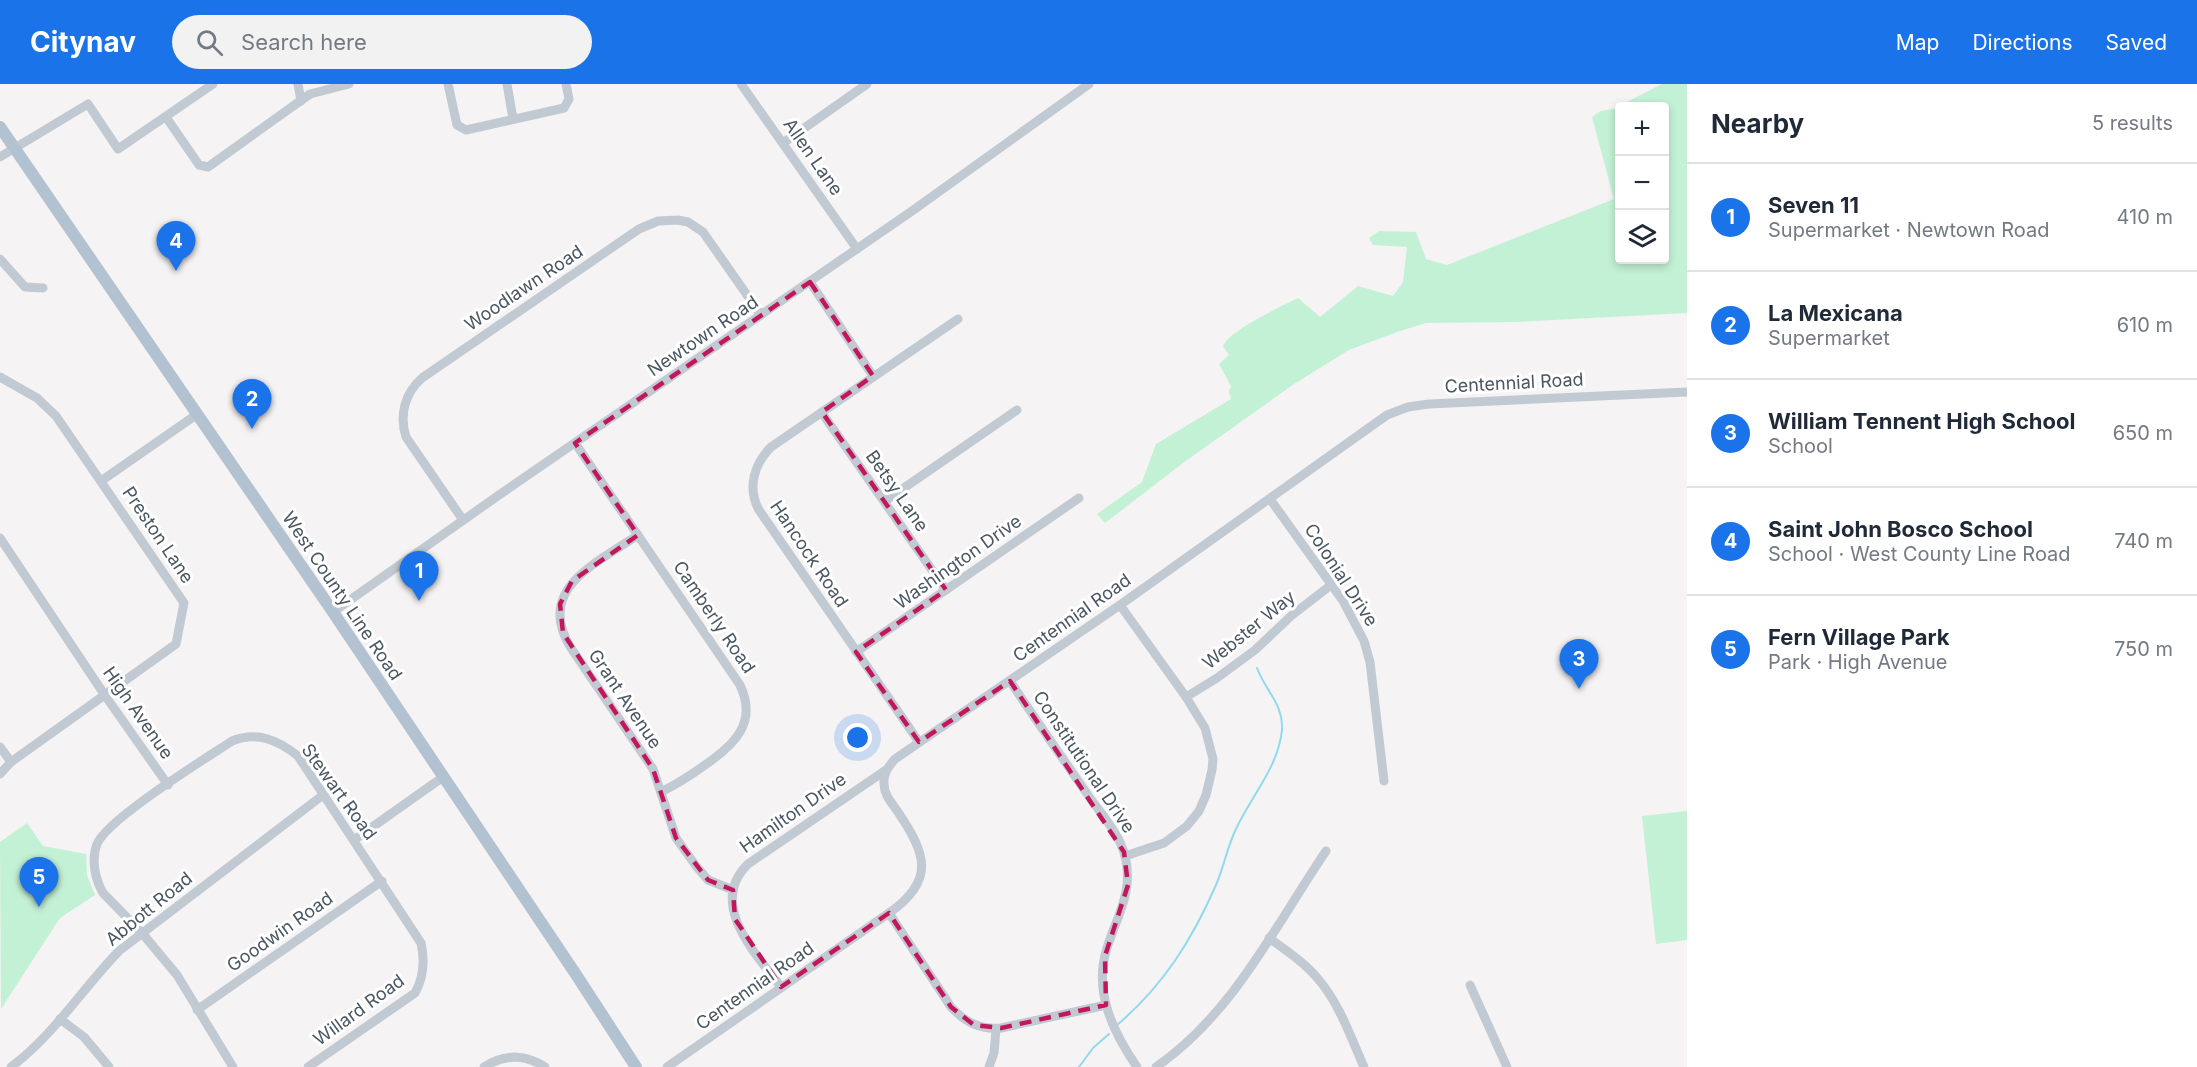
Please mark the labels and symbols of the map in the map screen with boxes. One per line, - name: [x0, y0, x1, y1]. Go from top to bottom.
- street label: Allen Lane: [779, 114, 847, 199]
- pin: 4: [156, 222, 195, 271]
- street label: Woodlawn Road: [461, 240, 587, 335]
- street label: Newtown Road: [644, 291, 762, 380]
- street label: Centennial Road: [1444, 368, 1584, 397]
- pin: 2: [232, 380, 272, 429]
- street label: Betsy Lane: [862, 446, 933, 535]
- street label: Preston Lane: [119, 483, 198, 587]
- street label: Hancock Road: [766, 497, 853, 611]
- street label: West County Line Road: [278, 508, 407, 684]
- street label: Washington Drive: [890, 510, 1025, 613]
- street label: Colonial Drive: [1300, 519, 1382, 630]
- pin: 1: [400, 552, 438, 601]
- street label: Camberly Road: [669, 557, 760, 677]
- street label: Centennial Road: [1009, 569, 1135, 666]
- street label: Webster Way: [1198, 586, 1299, 673]
- pin: 3: [1560, 640, 1598, 689]
- street label: Grant Avenue: [585, 645, 666, 752]
- street label: High Avenue: [99, 663, 178, 763]
- street label: Constitutional Drive: [1029, 687, 1140, 837]
- your location: [843, 723, 872, 752]
- street label: Stewart Road: [297, 740, 381, 844]
- street label: Hamilton Drive: [735, 768, 850, 857]
- pin: 5: [20, 858, 58, 907]
- street label: Abbott Road: [101, 867, 196, 950]
- street label: Goodwin Road: [223, 887, 337, 976]
- street label: Centennial Road: [692, 937, 818, 1034]
- street label: Willard Road: [309, 970, 408, 1050]

